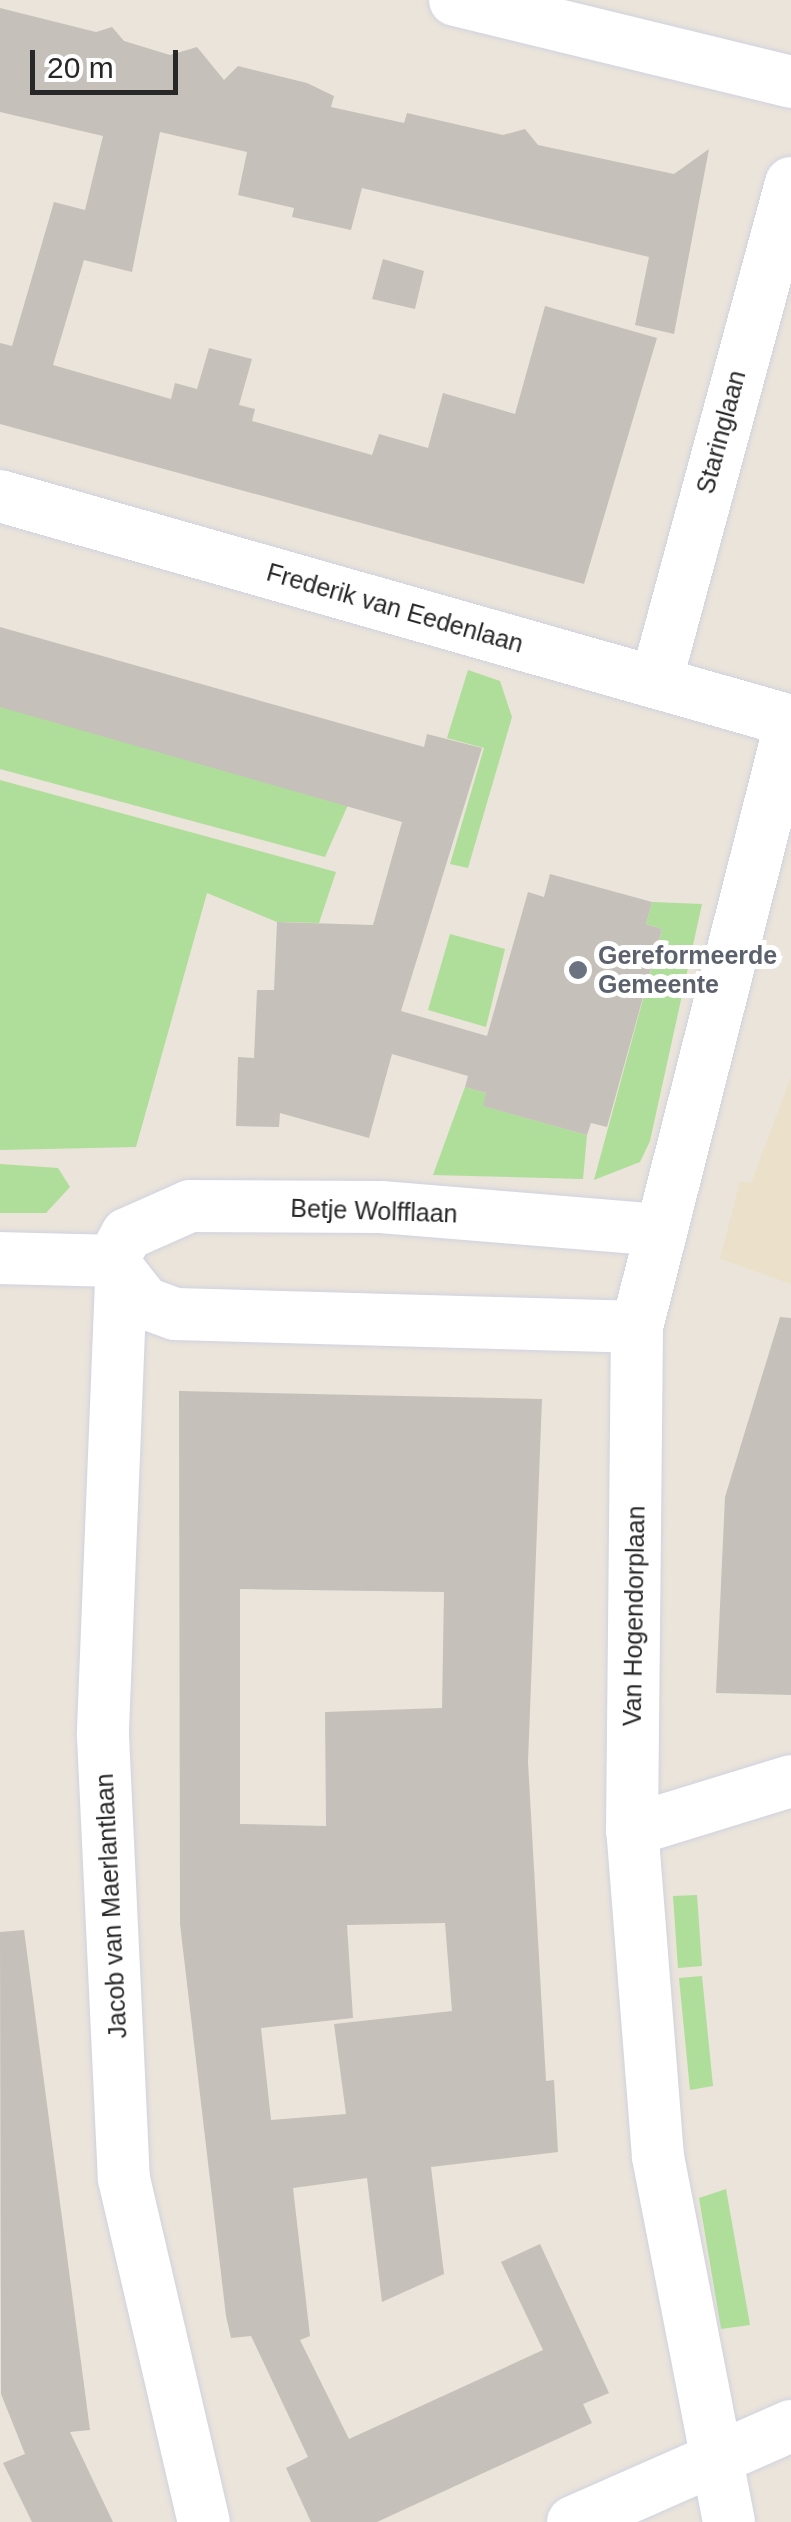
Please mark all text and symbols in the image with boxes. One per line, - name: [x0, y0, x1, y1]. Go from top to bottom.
- scale bar: [35, 30, 182, 92]
- text: 20 m: [47, 51, 114, 84]
- street label: Staringlaan: [690, 367, 752, 497]
- street label: Frederik van Eedenlaan: [263, 557, 527, 659]
- place label: Gereformeerde Gemeente: [598, 941, 777, 1000]
- marker: Gereformeerde Gemeente: [567, 959, 589, 981]
- street label: Betje Wolfflaan: [290, 1193, 458, 1229]
- street label: Van Hogendorplaan: [617, 1505, 651, 1727]
- street label: Jacob van Maerlantlaan: [89, 1773, 133, 2039]

